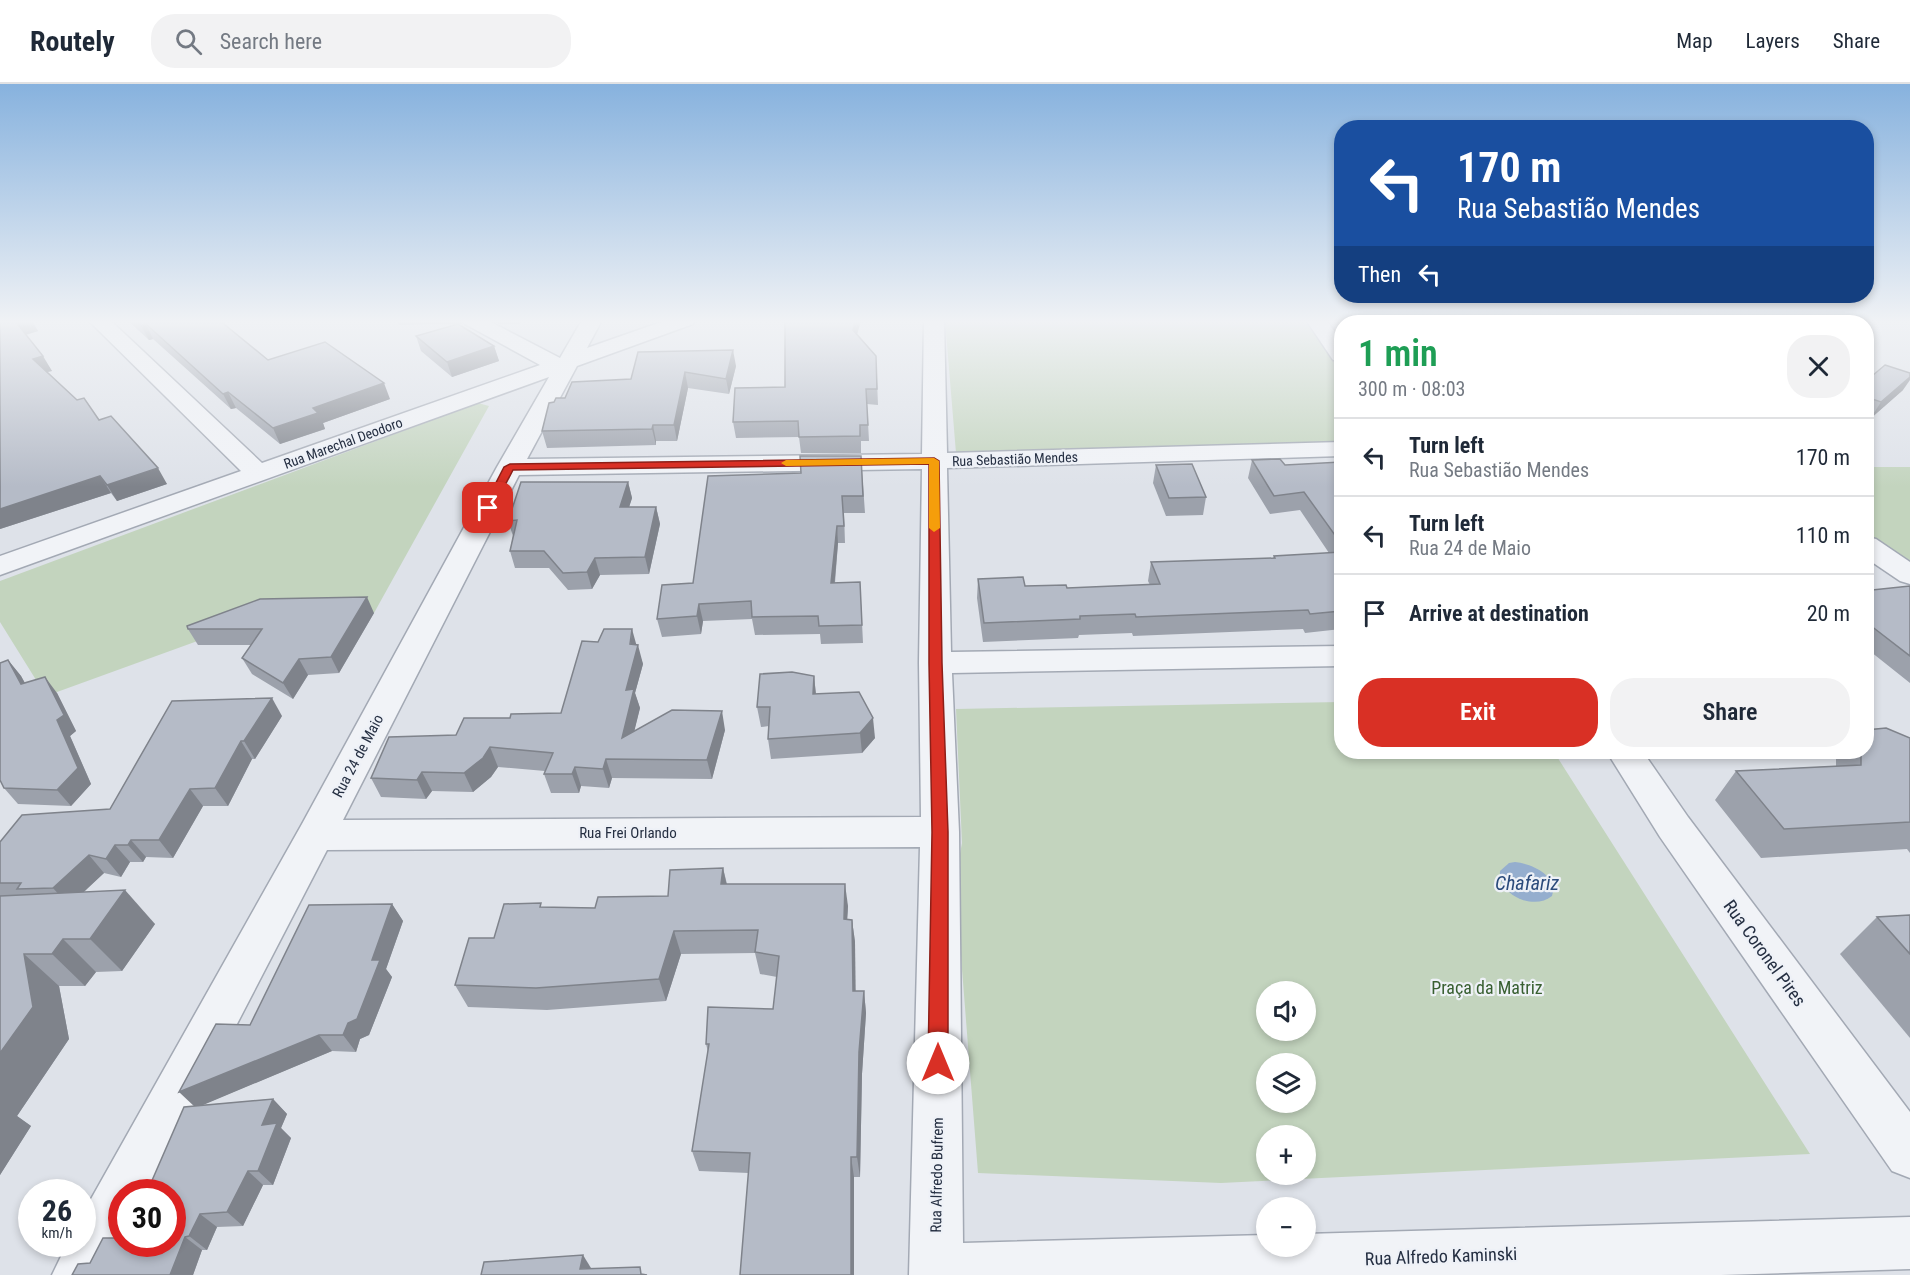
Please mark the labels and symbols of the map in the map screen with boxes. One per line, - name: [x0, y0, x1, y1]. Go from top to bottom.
- street label: Rua Marechal Deodoro: [281, 414, 405, 472]
- street label: Rua Sebastião Mendes: [952, 449, 1078, 469]
- pin: [462, 482, 513, 533]
- street label: Rua 24 de Maio: [329, 711, 387, 801]
- street label: Rua Frei Orlando: [579, 824, 677, 842]
- water label: Chafariz: [1495, 871, 1559, 895]
- street label: Rua Coronel Pires: [1719, 896, 1811, 1010]
- park label: Praça da Matriz: [1431, 977, 1543, 998]
- position arrow: [906, 1031, 970, 1095]
- street label: Rua Alfredo Bufrem: [927, 1117, 947, 1233]
- speed limit sign: 30: [108, 1179, 186, 1257]
- street label: Rua Alfredo Kaminski: [1365, 1243, 1517, 1269]

